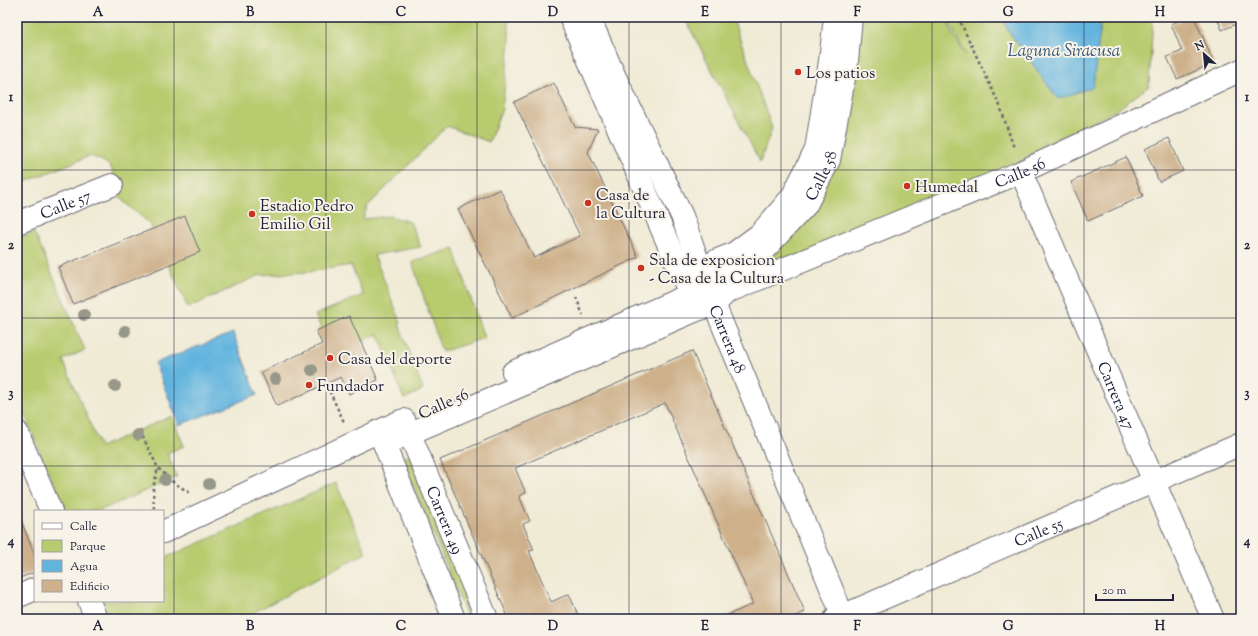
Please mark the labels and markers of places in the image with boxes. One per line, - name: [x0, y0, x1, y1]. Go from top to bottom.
- place label: Los patios: [806, 63, 875, 86]
- marker: Los patios: [793, 67, 803, 77]
- place label: Humedal: [915, 177, 979, 200]
- marker: Humedal: [902, 181, 912, 191]
- place label: Casa de la Cultura: [596, 185, 666, 226]
- place label: Estadio Pedro Emilio Gil: [260, 196, 354, 237]
- marker: Casa de la Cultura: [583, 198, 593, 208]
- marker: Estadio Pedro Emilio Gil: [247, 209, 257, 219]
- place label: Sala de exposicion - Casa de la Cultura: [649, 250, 785, 291]
- marker: Sala de exposicion - Casa de la Cultura: [636, 263, 646, 273]
- place label: Casa del deporte: [338, 349, 452, 372]
- marker: Casa del deporte: [325, 353, 335, 363]
- place label: Fundador: [317, 376, 384, 399]
- marker: Fundador: [304, 380, 314, 390]

